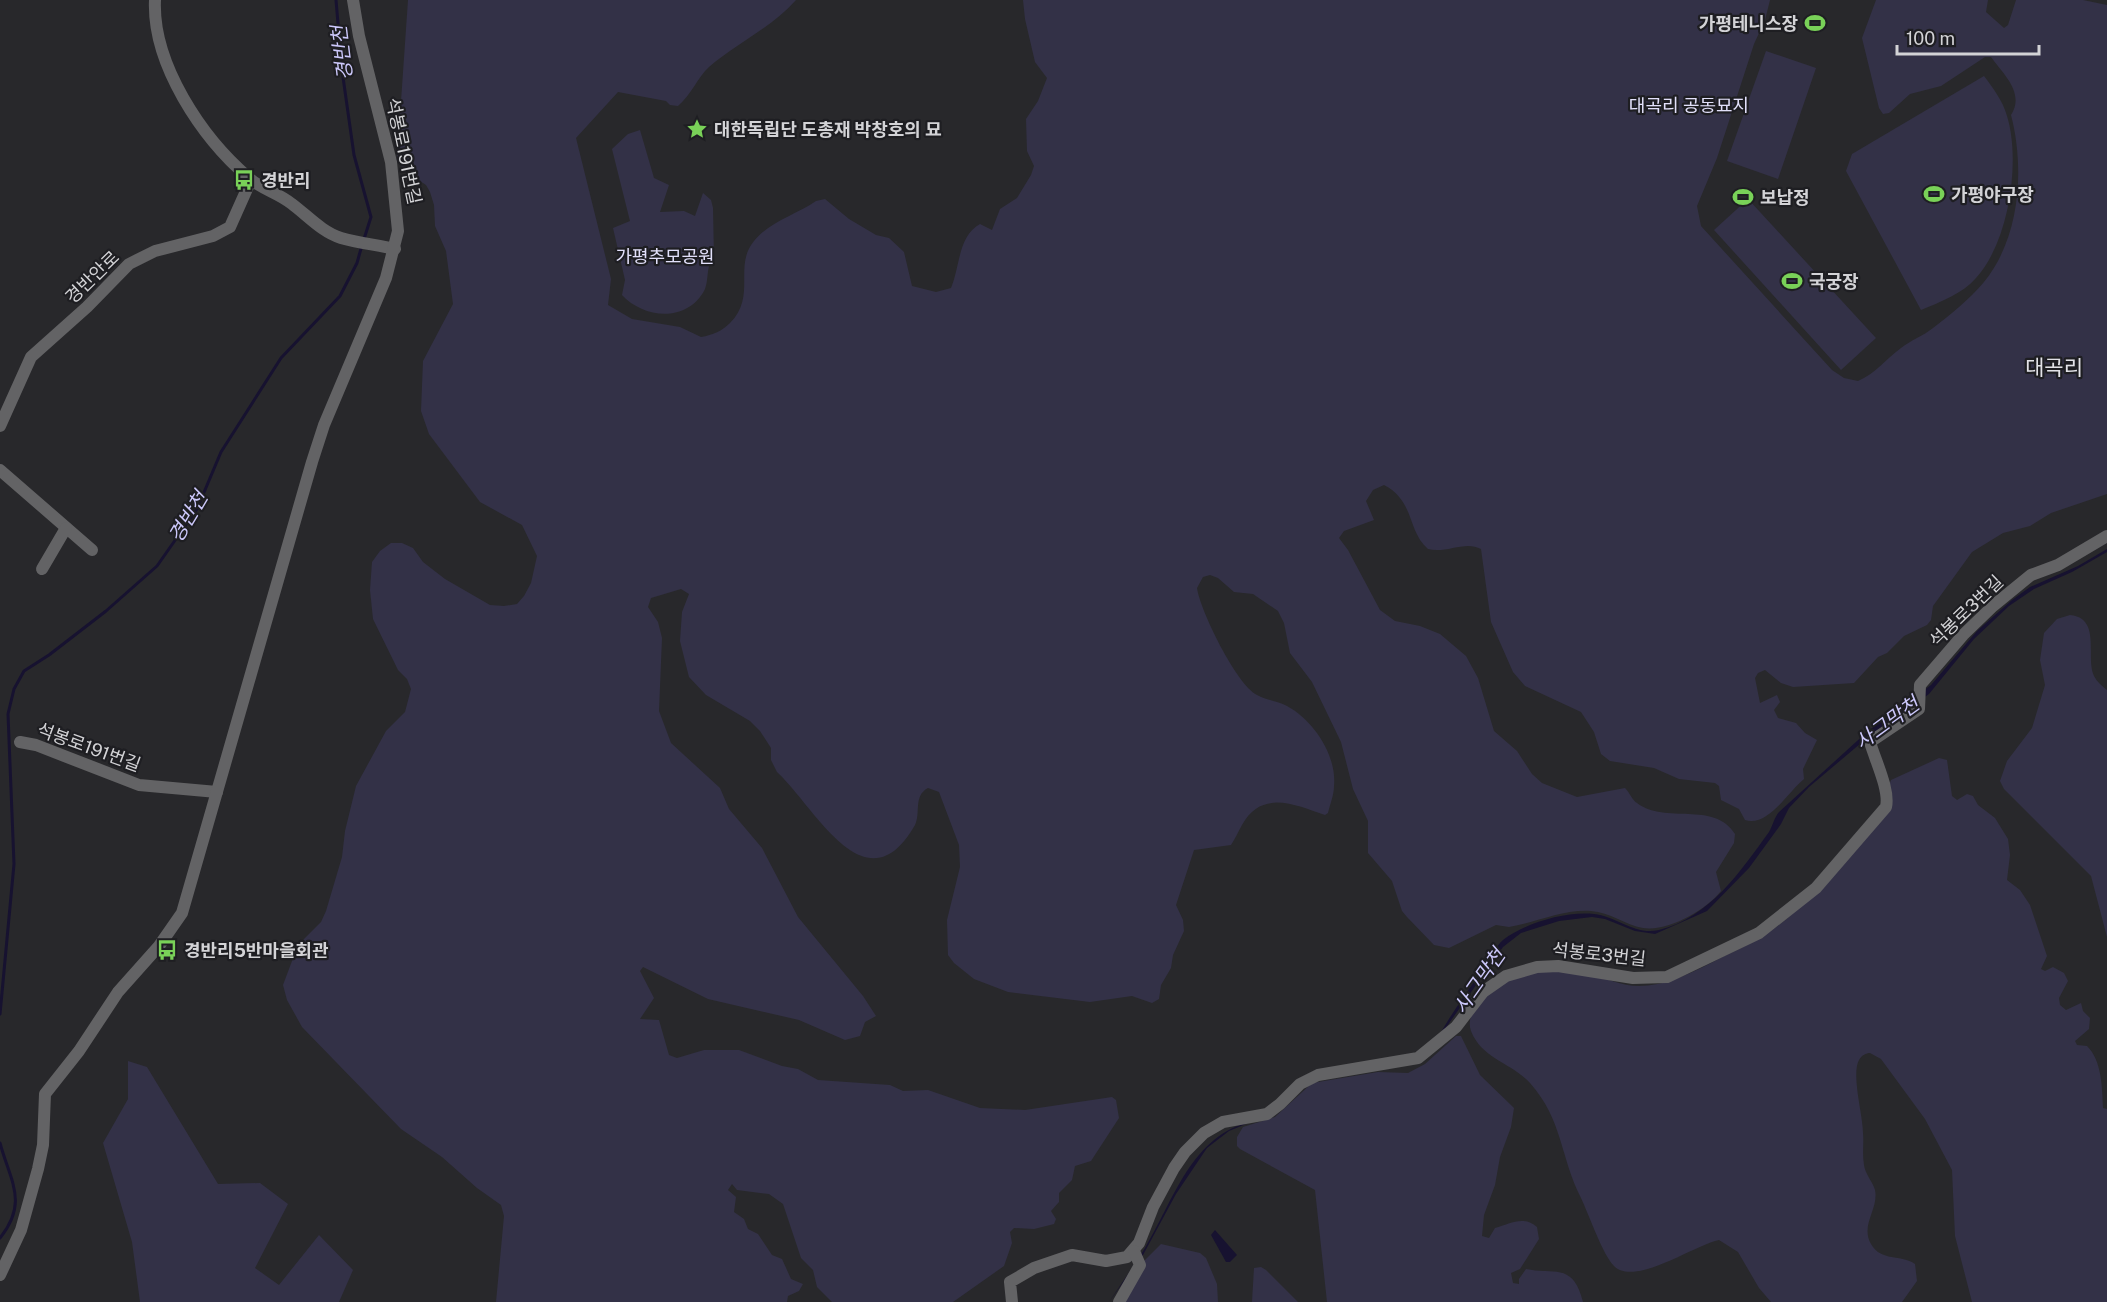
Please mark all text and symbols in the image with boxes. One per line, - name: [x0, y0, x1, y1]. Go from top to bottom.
- sports icon: 가평테니스장: [1803, 11, 1827, 35]
- place label: 가평테니스장: [1699, 13, 1798, 34]
- scale bar: [1897, 18, 2040, 56]
- water label: 경반천: [326, 22, 357, 82]
- text: 100 m: [1906, 28, 1955, 49]
- park label: 대곡리 공동묘지: [1629, 95, 1749, 116]
- street label: 석봉로191번길: [382, 96, 426, 206]
- place icon: 대한독립단 도총재 박창호의 묘: [685, 117, 709, 141]
- place label: 대한독립단 도총재 박창호의 묘: [714, 119, 942, 140]
- bus stop icon: 경반리: [232, 168, 256, 192]
- place label: 경반리: [261, 170, 311, 191]
- sports icon: 가평야구장: [1922, 182, 1946, 206]
- place label: 가평야구장: [1951, 184, 2034, 205]
- sports icon: 보납정: [1731, 185, 1755, 209]
- place label: 보납정: [1760, 187, 1810, 208]
- street label: 경반안로: [61, 246, 123, 308]
- park label: 가평추모공원: [615, 246, 715, 267]
- sports icon: 국궁장: [1780, 269, 1804, 293]
- place label: 국궁장: [1809, 271, 1859, 292]
- district label: 대곡리: [2025, 355, 2083, 380]
- water label: 경반천: [163, 485, 214, 547]
- street label: 석봉로3번길: [1925, 571, 2007, 651]
- water label: 사그막천: [1850, 690, 1926, 754]
- street label: 석봉로191번길: [34, 719, 144, 775]
- bus stop icon: 경반리5반마을회관: [155, 938, 179, 962]
- street label: 석봉로3번길: [1551, 939, 1647, 969]
- place label: 경반리5반마을회관: [184, 940, 329, 961]
- water label: 사그막천: [1448, 942, 1511, 1018]

